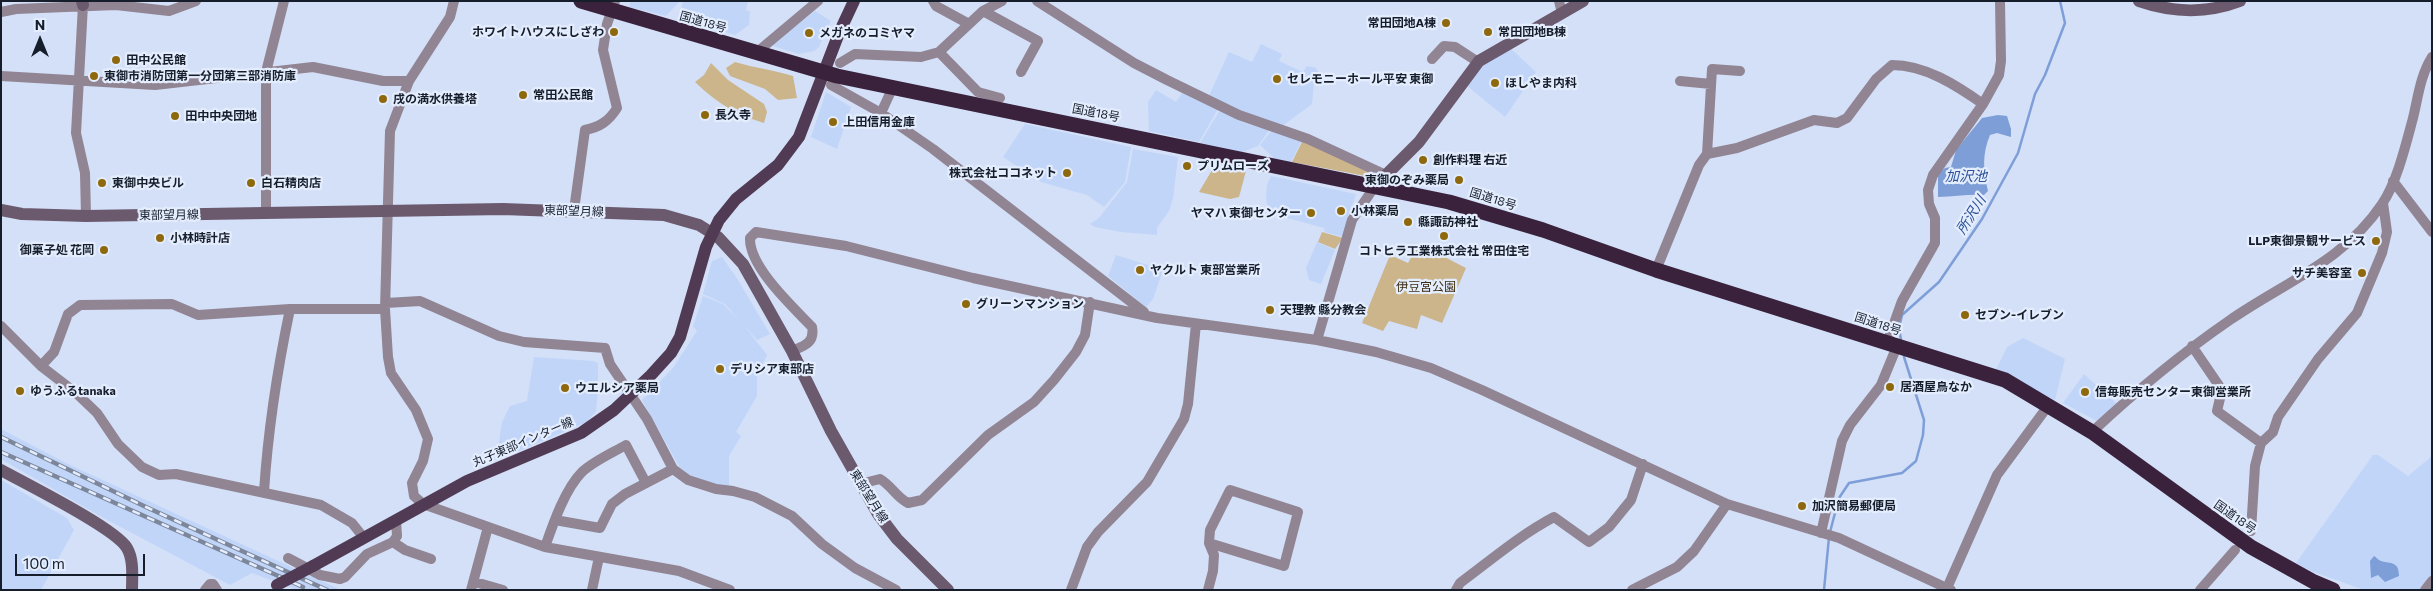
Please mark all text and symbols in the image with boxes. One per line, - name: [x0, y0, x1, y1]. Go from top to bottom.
- street label: 国道18号: [678, 8, 728, 36]
- north arrow: [15, 15, 65, 65]
- text: N: [35, 16, 45, 33]
- place label: 常田団地A棟: [1367, 16, 1436, 30]
- marker: 常田団地A棟: [1440, 17, 1452, 29]
- place label: ホワイトハウスにしざわ: [472, 25, 604, 39]
- place label: 常田団地B棟: [1498, 25, 1566, 39]
- marker: ホワイトハウスにしざわ: [608, 26, 620, 38]
- place label: メガネのコミヤマ: [819, 26, 915, 40]
- marker: 常田団地B棟: [1482, 26, 1494, 38]
- marker: メガネのコミヤマ: [803, 27, 815, 39]
- place label: 田中公民館: [126, 53, 186, 67]
- marker: 田中公民館: [110, 54, 122, 66]
- place label: 東御市消防団第一分団第三部消防庫: [104, 69, 296, 83]
- marker: 東御市消防団第一分団第三部消防庫: [88, 70, 100, 82]
- place label: セレモニーホール平安 東御: [1287, 72, 1433, 86]
- marker: セレモニーホール平安 東御: [1271, 73, 1283, 85]
- place label: ほしやま内科: [1505, 76, 1577, 90]
- marker: ほしやま内科: [1489, 77, 1501, 89]
- place label: 常田公民館: [533, 88, 593, 102]
- marker: 常田公民館: [517, 89, 529, 101]
- place label: 戌の満水供養塔: [393, 92, 477, 106]
- marker: 戌の満水供養塔: [377, 93, 389, 105]
- street label: 国道18号: [1071, 101, 1121, 125]
- place label: 長久寺: [715, 108, 751, 122]
- place label: 田中中央団地: [185, 109, 257, 123]
- marker: 長久寺: [699, 109, 711, 121]
- marker: 田中中央団地: [169, 110, 181, 122]
- place label: 上田信用金庫: [843, 115, 915, 129]
- marker: 上田信用金庫: [827, 116, 839, 128]
- place label: 創作料理 右近: [1433, 153, 1507, 167]
- marker: 創作料理 右近: [1417, 154, 1429, 166]
- place label: プリムローズ: [1197, 159, 1269, 173]
- marker: プリムローズ: [1181, 160, 1193, 172]
- place label: 株式会社ココネット: [949, 166, 1057, 180]
- marker: 株式会社ココネット: [1061, 167, 1073, 179]
- water label: 加沢池: [1945, 168, 1987, 184]
- place label: 東御のぞみ薬局: [1365, 173, 1449, 187]
- marker: 東御のぞみ薬局: [1453, 174, 1465, 186]
- place label: 東御中央ビル: [112, 176, 184, 190]
- place label: 白石精肉店: [261, 176, 321, 190]
- marker: 東御中央ビル: [96, 177, 108, 189]
- marker: 白石精肉店: [245, 177, 257, 189]
- street label: 国道18号: [1468, 185, 1518, 213]
- water label: 所沢川: [1953, 193, 1989, 237]
- street label: 東部望月線: [544, 203, 604, 219]
- place label: 小林薬局: [1351, 204, 1399, 218]
- marker: 小林薬局: [1335, 205, 1347, 217]
- place label: ヤマハ 東御センター: [1191, 206, 1301, 220]
- street label: 東部望月線: [139, 207, 199, 223]
- marker: ヤマハ 東御センター: [1305, 207, 1317, 219]
- place label: 縣諏訪神社: [1418, 215, 1478, 229]
- marker: 縣諏訪神社: [1402, 216, 1414, 228]
- marker: コトヒラ工業株式会社 常田住宅: [1438, 230, 1450, 242]
- place label: 小林時計店: [170, 231, 230, 245]
- marker: 小林時計店: [154, 232, 166, 244]
- place label: LLP東御景観サービス: [2248, 234, 2366, 248]
- marker: LLP東御景観サービス: [2370, 235, 2382, 247]
- place label: 御菓子処 花岡: [20, 243, 94, 257]
- marker: 御菓子処 花岡: [98, 244, 110, 256]
- place label: コトヒラ工業株式会社 常田住宅: [1359, 244, 1529, 258]
- place label: ヤクルト 東部営業所: [1150, 263, 1260, 277]
- marker: ヤクルト 東部営業所: [1134, 264, 1146, 276]
- place label: サチ美容室: [2292, 266, 2352, 280]
- marker: サチ美容室: [2356, 267, 2368, 279]
- park label: 伊豆宮公園: [1396, 280, 1456, 294]
- place label: グリーンマンション: [976, 297, 1084, 311]
- marker: グリーンマンション: [960, 298, 972, 310]
- place label: 天理教 縣分教会: [1280, 303, 1366, 317]
- marker: 天理教 縣分教会: [1264, 304, 1276, 316]
- place label: セブン-イレブン: [1975, 308, 2064, 322]
- marker: セブン-イレブン: [1959, 309, 1971, 321]
- street label: 国道18号: [1853, 310, 1903, 338]
- place label: デリシア東部店: [730, 362, 814, 376]
- marker: デリシア東部店: [714, 363, 726, 375]
- place label: 居酒屋鳥なか: [1900, 380, 1972, 394]
- place label: ウエルシア薬局: [575, 381, 659, 395]
- marker: 居酒屋鳥なか: [1884, 381, 1896, 393]
- marker: ウエルシア薬局: [559, 382, 571, 394]
- place label: ゆうふるtanaka: [30, 384, 116, 398]
- marker: ゆうふるtanaka: [14, 385, 26, 397]
- place label: 信毎販売センター東御営業所: [2095, 385, 2251, 399]
- marker: 信毎販売センター東御営業所: [2079, 386, 2091, 398]
- street label: 丸子東部インター線: [470, 414, 576, 470]
- street label: 東部望月線: [847, 467, 891, 525]
- street label: 国道18号: [2211, 497, 2259, 537]
- place label: 加沢簡易郵便局: [1812, 499, 1896, 513]
- marker: 加沢簡易郵便局: [1796, 500, 1808, 512]
- scale bar: [18, 544, 148, 576]
- text: 100 m: [23, 554, 65, 572]

